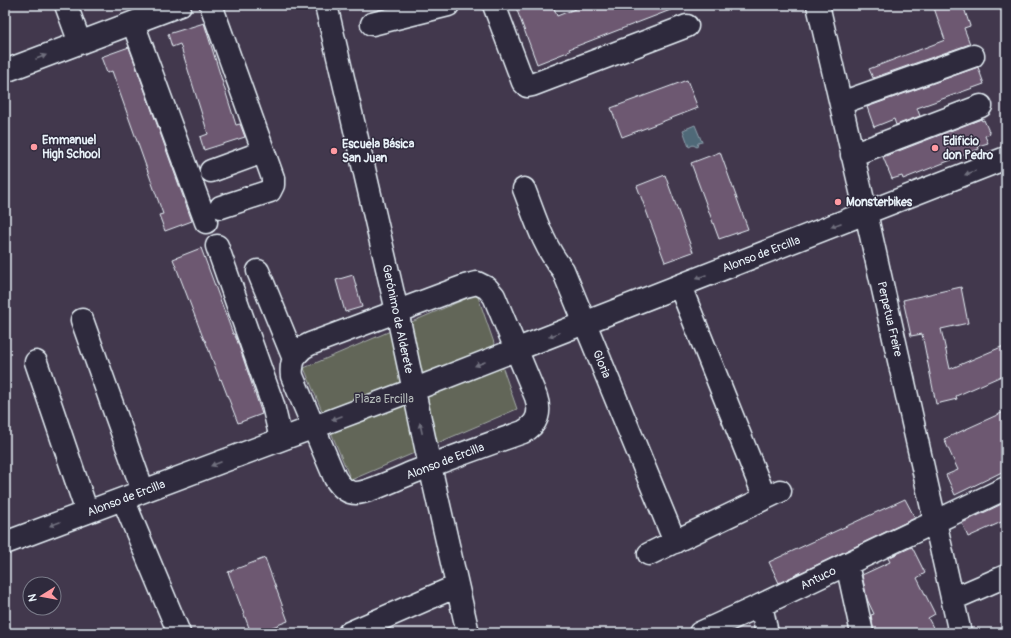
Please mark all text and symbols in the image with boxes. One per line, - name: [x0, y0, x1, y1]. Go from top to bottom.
- one-way arrow: [36, 54, 48, 60]
- place label: Emmanuel High School: [42, 133, 101, 162]
- place label: Edificio don Pedro: [943, 134, 994, 163]
- place label: Escuela Básica San Juan: [342, 137, 415, 166]
- marker: Emmanuel High School: [29, 142, 39, 152]
- marker: Edificio don Pedro: [930, 143, 940, 153]
- marker: Escuela Básica San Juan: [329, 146, 339, 156]
- one-way arrow: [963, 170, 975, 176]
- place label: Monsterbikes: [846, 195, 913, 210]
- marker: Monsterbikes: [833, 197, 843, 207]
- one-way arrow: [829, 222, 841, 228]
- street label: Alonso de Ercilla: [720, 233, 803, 276]
- street label: Gerónimo de Alderete: [379, 263, 416, 375]
- one-way arrow: [695, 275, 707, 281]
- street label: Perpetua Freire: [874, 280, 905, 358]
- one-way arrow: [548, 332, 560, 338]
- street label: Gloria: [589, 348, 614, 381]
- one-way arrow: [474, 361, 486, 367]
- park label: Plaza Ercilla: [354, 392, 414, 407]
- one-way arrow: [331, 415, 343, 421]
- one-way arrow: [418, 422, 424, 434]
- street label: Alonso de Ercilla: [404, 440, 487, 483]
- one-way arrow: [209, 461, 221, 467]
- street label: Alonso de Ercilla: [85, 477, 168, 520]
- one-way arrow: [48, 522, 60, 528]
- street label: Antuco: [798, 563, 839, 593]
- north arrow: [22, 576, 62, 616]
- text: N: [25, 592, 40, 603]

